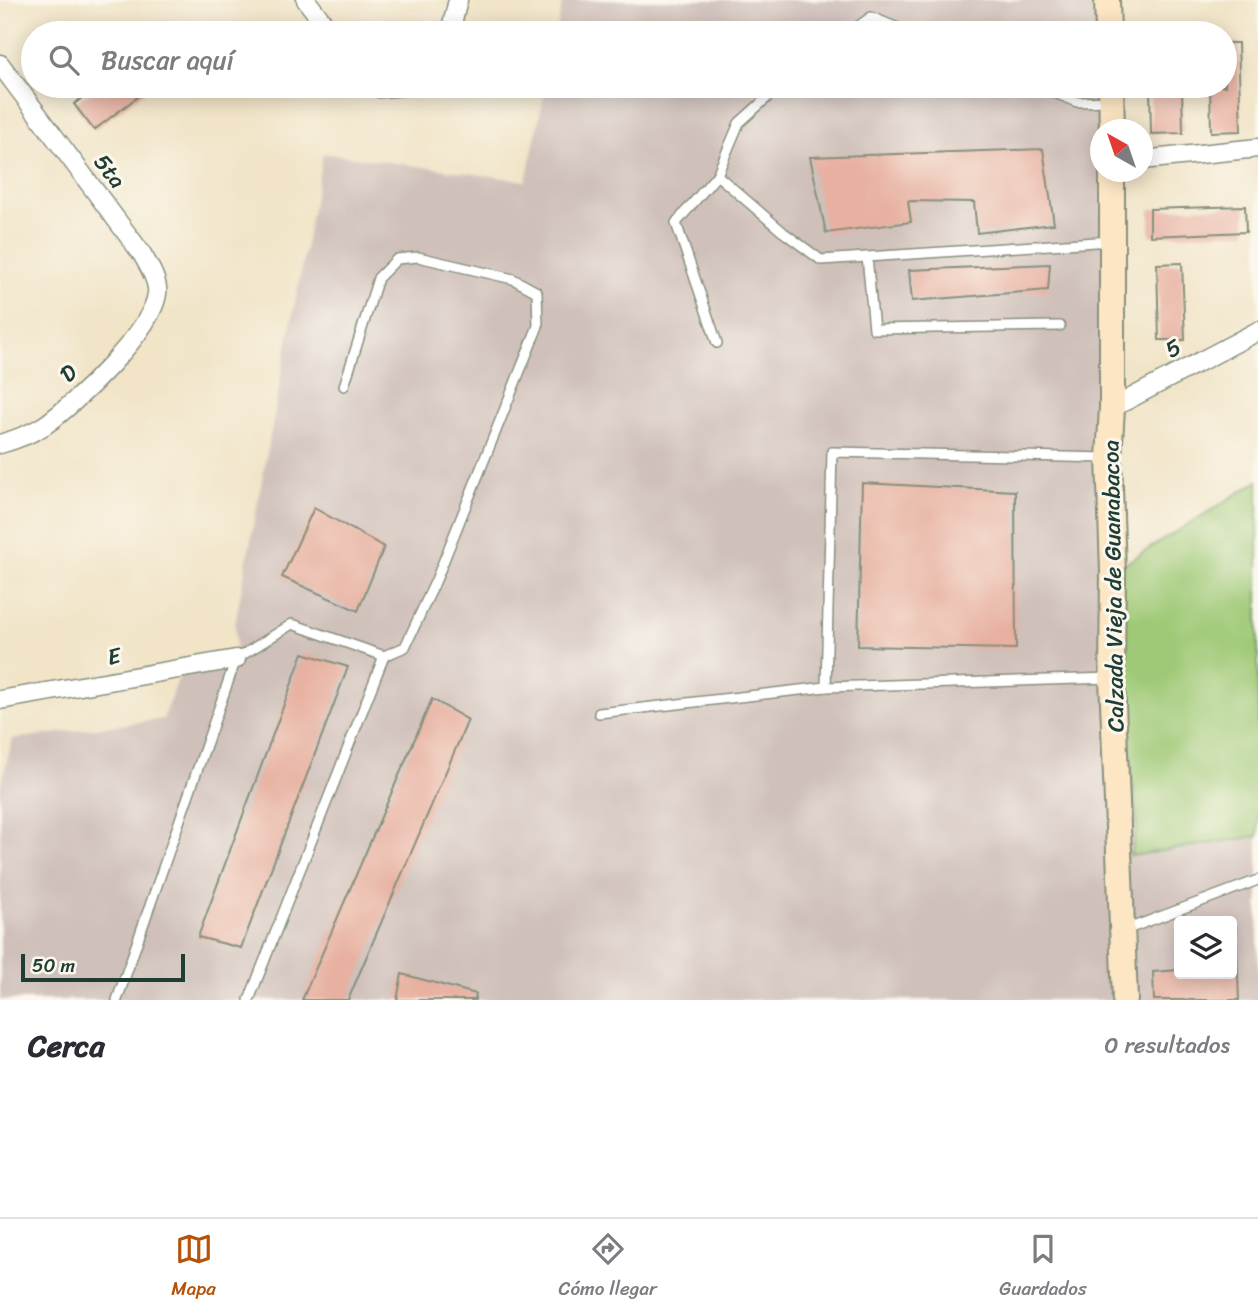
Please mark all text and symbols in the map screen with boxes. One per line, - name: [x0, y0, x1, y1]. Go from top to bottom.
- search box: [21, 21, 1237, 98]
- text: Buscar aquí: [101, 37, 234, 83]
- icon: search: [45, 41, 83, 79]
- north arrow: [1090, 119, 1153, 182]
- street label: 5ta: [82, 145, 137, 198]
- street label: 5: [1157, 327, 1189, 370]
- street label: D: [49, 354, 88, 393]
- street label: Calzada Vieja de Guanabacoa: [1090, 440, 1137, 732]
- street label: E: [104, 635, 125, 678]
- map controls: [1174, 916, 1237, 979]
- button: layers: [1174, 916, 1237, 979]
- text: 50 m: [32, 949, 75, 982]
- scale bar: [21, 951, 186, 983]
- text: Cerca: [28, 1019, 104, 1073]
- text: 0 resultados: [1104, 1025, 1230, 1066]
- tab: Mapa: [171, 1230, 216, 1305]
- tab: Cómo llegar: [559, 1230, 657, 1305]
- tab: Guardados: [999, 1230, 1087, 1305]

